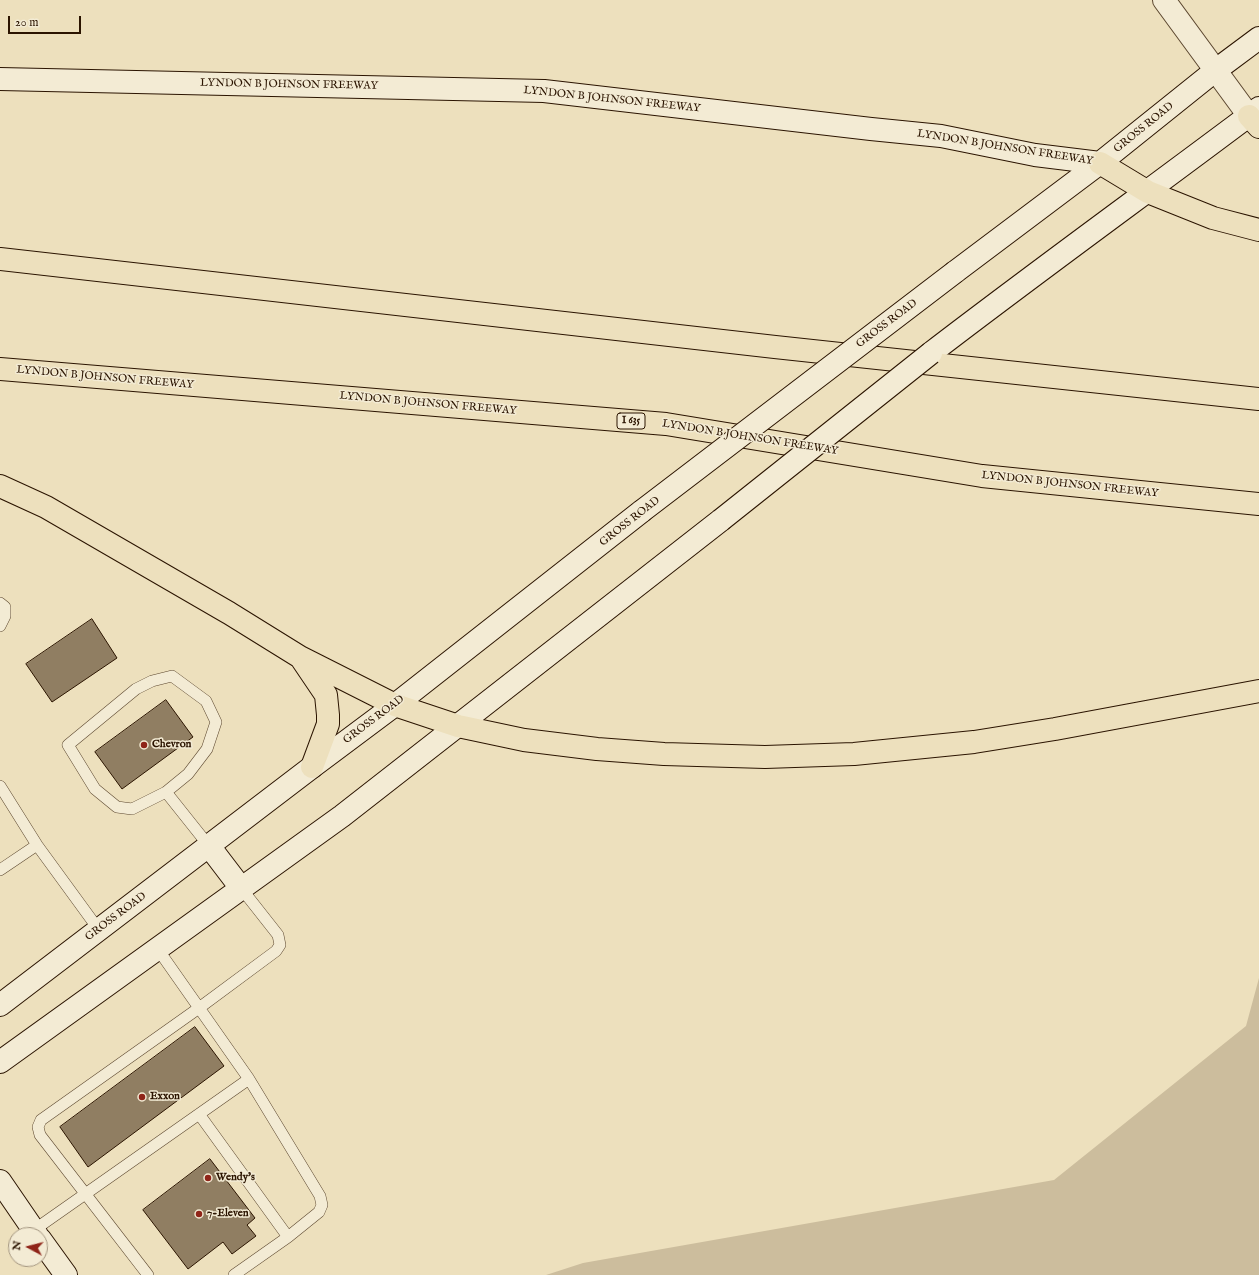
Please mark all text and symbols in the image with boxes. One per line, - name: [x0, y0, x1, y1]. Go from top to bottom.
- scale bar: [10, 8, 83, 34]
- text: 20 m: [15, 15, 38, 30]
- street label: LYNDON B JOHNSON FREEWAY: [200, 77, 378, 93]
- street label: LYNDON B JOHNSON FREEWAY: [523, 84, 701, 116]
- street label: GROSS ROAD: [1112, 100, 1176, 156]
- street label: LYNDON B JOHNSON FREEWAY: [916, 128, 1094, 168]
- street label: GROSS ROAD: [854, 297, 920, 351]
- street label: LYNDON B JOHNSON FREEWAY: [16, 364, 194, 392]
- street label: LYNDON B JOHNSON FREEWAY: [339, 390, 517, 418]
- road number: I 635: [617, 413, 645, 429]
- street label: LYNDON B JOHNSON FREEWAY: [661, 418, 839, 458]
- street label: LYNDON B JOHNSON FREEWAY: [981, 469, 1159, 501]
- street label: GROSS ROAD: [597, 494, 663, 550]
- street label: GROSS ROAD: [341, 693, 407, 747]
- place label: Chevron: [152, 738, 191, 752]
- marker: Chevron: [139, 740, 149, 750]
- street label: GROSS ROAD: [83, 890, 149, 944]
- place label: Exxon: [150, 1090, 180, 1104]
- marker: Exxon: [137, 1092, 147, 1102]
- place label: Wendy's: [216, 1171, 255, 1185]
- marker: Wendy's: [203, 1173, 213, 1183]
- place label: 7-Eleven: [207, 1207, 249, 1221]
- marker: 7-Eleven: [194, 1209, 204, 1219]
- north arrow: [8, 1227, 48, 1267]
- text: N: [10, 1240, 25, 1251]

